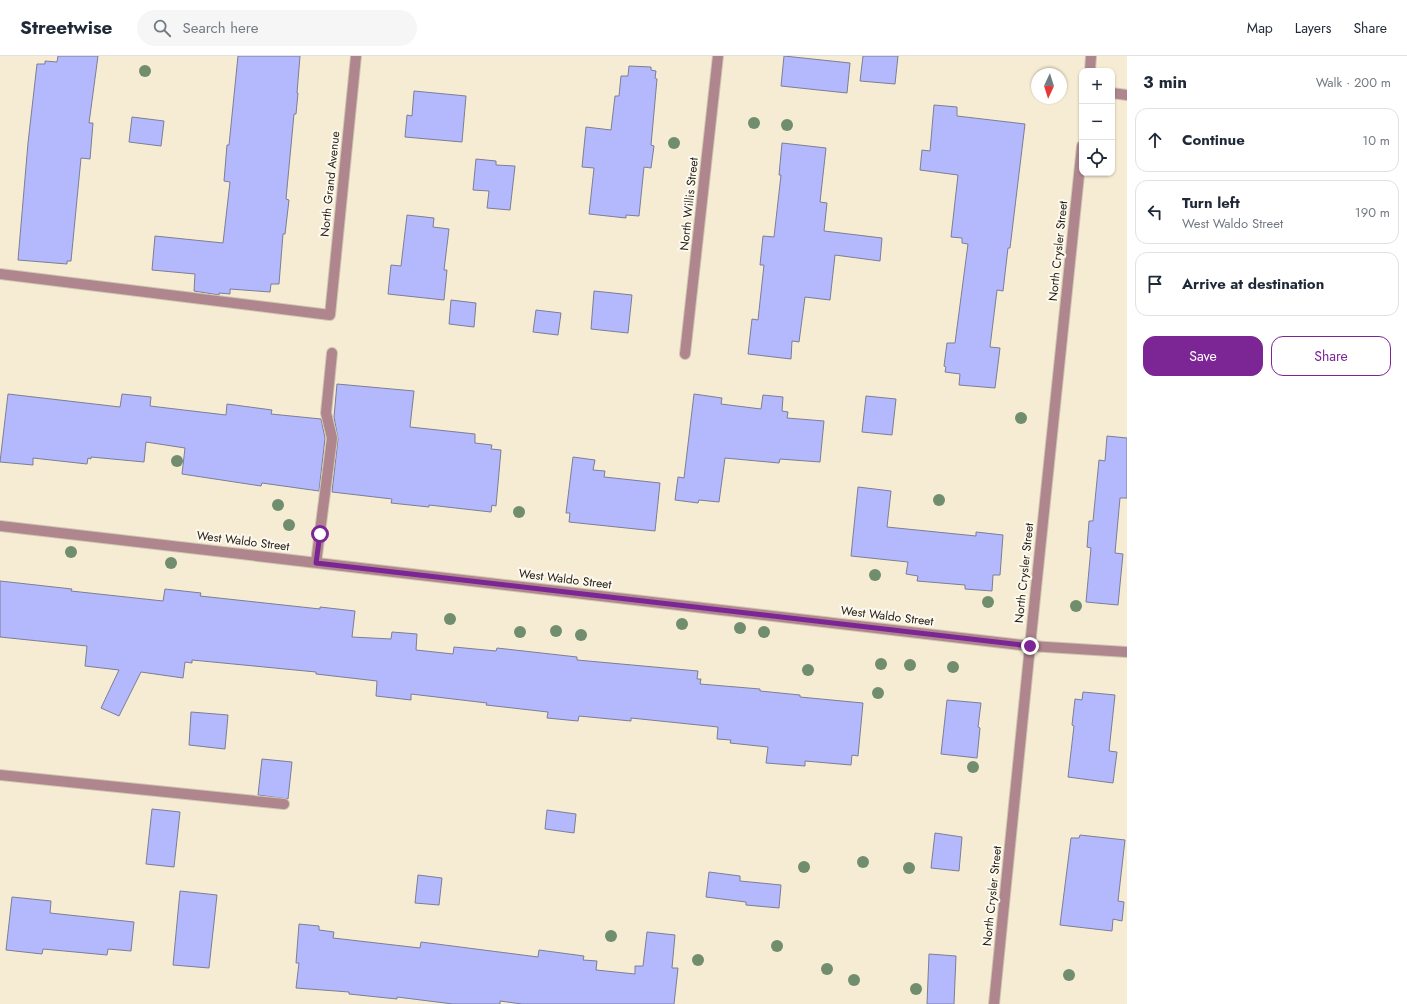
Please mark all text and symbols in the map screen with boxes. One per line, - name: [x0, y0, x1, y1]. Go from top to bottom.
- search box: [137, 10, 417, 46]
- text: Streetwise: [20, 14, 113, 41]
- icon: search: [151, 17, 173, 39]
- text: Search here: [183, 17, 258, 39]
- text: Map: [1247, 18, 1273, 38]
- text: Layers: [1295, 18, 1331, 38]
- text: Share: [1353, 18, 1387, 38]
- north arrow: [1031, 68, 1067, 104]
- map controls: [1079, 68, 1115, 176]
- button: +: [1079, 68, 1115, 104]
- text: 3 min: [1143, 70, 1187, 94]
- text: Walk · 200 m: [1316, 73, 1391, 92]
- button: −: [1079, 104, 1115, 140]
- icon: ahead: [1144, 129, 1166, 151]
- text: Continue: [1182, 129, 1245, 151]
- street label: North Grand Avenue: [316, 130, 344, 238]
- text: 10 m: [1362, 131, 1390, 150]
- button: locate: [1079, 140, 1115, 176]
- street label: North Willis Street: [675, 156, 703, 251]
- text: Turn left: [1182, 192, 1240, 214]
- street label: North Crysler Street: [1044, 200, 1072, 302]
- icon: left: [1144, 201, 1166, 223]
- text: 190 m: [1355, 203, 1390, 222]
- text: West Waldo Street: [1182, 214, 1283, 233]
- icon: arrive: [1144, 273, 1166, 295]
- text: Arrive at destination: [1182, 273, 1324, 295]
- button: Save: [1143, 336, 1263, 376]
- button: Share: [1271, 336, 1391, 376]
- street label: North Crysler Street: [1010, 522, 1038, 624]
- route start: [311, 525, 329, 543]
- street label: West Waldo Street: [196, 526, 290, 556]
- street label: West Waldo Street: [518, 564, 612, 594]
- street label: West Waldo Street: [840, 601, 934, 631]
- route end: [1021, 637, 1039, 655]
- street label: North Crysler Street: [978, 845, 1006, 947]

